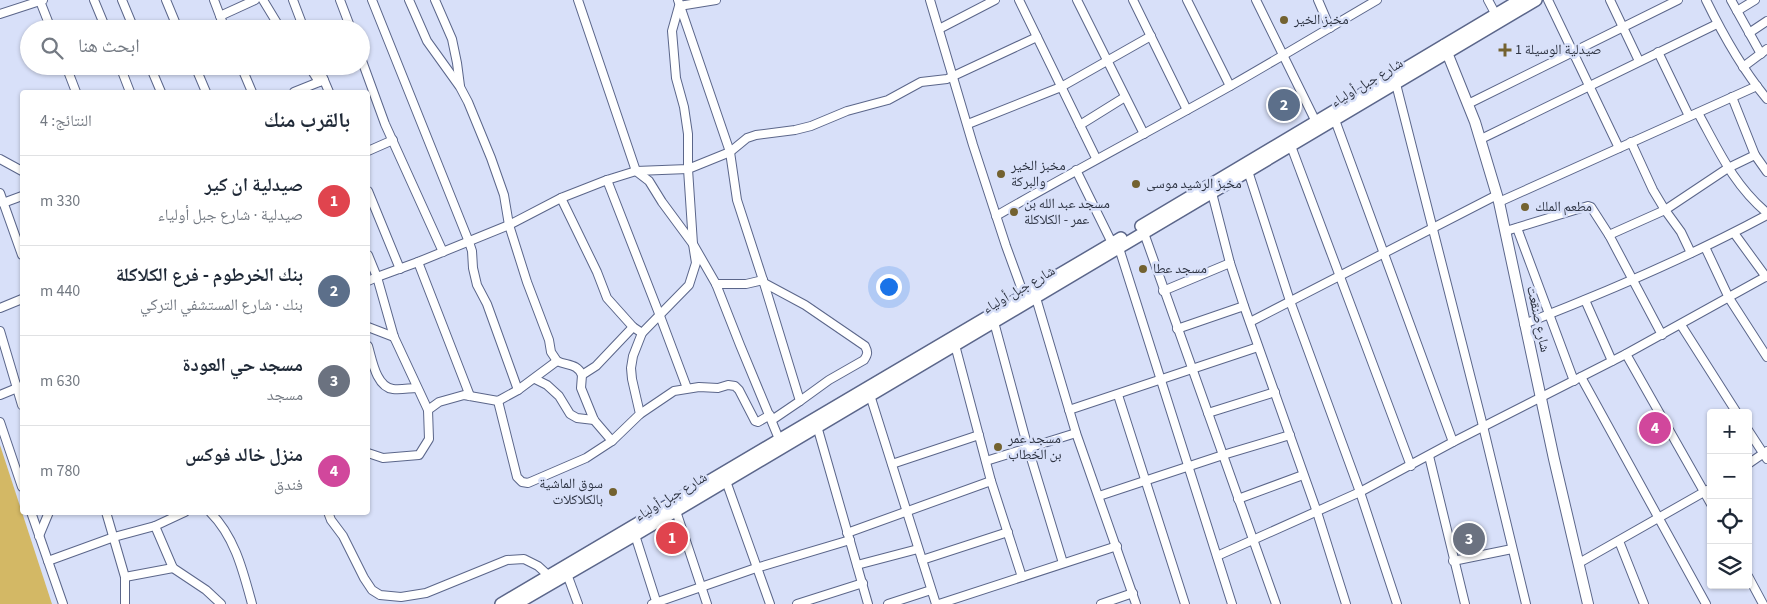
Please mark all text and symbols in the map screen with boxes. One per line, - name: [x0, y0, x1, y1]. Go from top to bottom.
- place label: مخبز الخير: [1293, 10, 1349, 30]
- marker: مخبز الخير: [1278, 14, 1290, 26]
- search box: [20, 20, 370, 75]
- text: ابحث هنا: [78, 33, 140, 60]
- icon: search: [38, 34, 66, 62]
- place label: صيدلية الوسيلة 1: [1515, 40, 1601, 60]
- marker: صيدلية الوسيلة 1: [1499, 44, 1511, 56]
- street label: شارع جبل أولياء: [1327, 54, 1407, 112]
- pin: 2: [1268, 86, 1300, 124]
- text: بالقرب منك: [264, 105, 350, 135]
- text: النتائج: 4: [40, 110, 92, 132]
- place label: مخبز الخير والبركة: [1010, 156, 1066, 192]
- marker: مخبز الخير والبركة: [995, 168, 1007, 180]
- text: صيدلية ان كير: [205, 172, 303, 199]
- place label: مخبز الرشيد موسى: [1146, 174, 1242, 194]
- marker: مخبز الرشيد موسى: [1130, 178, 1142, 190]
- text: 330 m: [40, 190, 80, 212]
- text: 1: [330, 190, 338, 212]
- place label: مسجد عبد الله بن عمر - الكلاكلة: [1024, 194, 1110, 230]
- place label: مطعم الملك: [1535, 197, 1592, 217]
- marker: مطعم الملك: [1519, 201, 1531, 213]
- text: صيدلية · شارع جبل أولياء: [158, 204, 303, 226]
- marker: مسجد عبد الله بن عمر - الكلاكلة: [1008, 206, 1020, 218]
- place label: مسجد عطا: [1153, 259, 1207, 279]
- street label: شارع جبل أولياء: [979, 261, 1059, 319]
- text: بنك الخرطوم - فرع الكلاكلة: [116, 262, 303, 289]
- marker: مسجد عطا: [1137, 263, 1149, 275]
- your location: [876, 274, 902, 300]
- text: 440 m: [40, 280, 80, 302]
- text: 2: [330, 280, 338, 302]
- street label: شارع صنقعت: [1521, 284, 1555, 354]
- text: بنك · شارع المستشفي التركي: [140, 294, 303, 316]
- text: مسجد حي العودة: [182, 352, 303, 379]
- text: 630 m: [40, 370, 80, 392]
- text: 3: [330, 370, 338, 392]
- text: مسجد: [267, 384, 303, 406]
- pin: 4: [1639, 409, 1671, 447]
- map controls: [1707, 409, 1752, 589]
- button: +: [1707, 409, 1752, 454]
- place label: مسجد عمر بن الخطاب: [1007, 429, 1062, 465]
- marker: مسجد عمر بن الخطاب: [992, 441, 1004, 453]
- text: منزل خالد فوكس: [185, 442, 303, 469]
- button: −: [1707, 454, 1752, 499]
- text: 780 m: [40, 460, 80, 482]
- text: 4: [330, 460, 338, 482]
- street label: شارع جبل أولياء: [631, 468, 711, 526]
- text: فندق: [274, 474, 303, 496]
- place label: سوق الماشية بالكلاكلات: [539, 474, 603, 510]
- marker: سوق الماشية بالكلاكلات: [607, 486, 619, 498]
- button: locate: [1707, 499, 1752, 544]
- pin: 1: [656, 519, 688, 557]
- pin: 3: [1453, 520, 1485, 558]
- button: layers: [1707, 544, 1752, 589]

